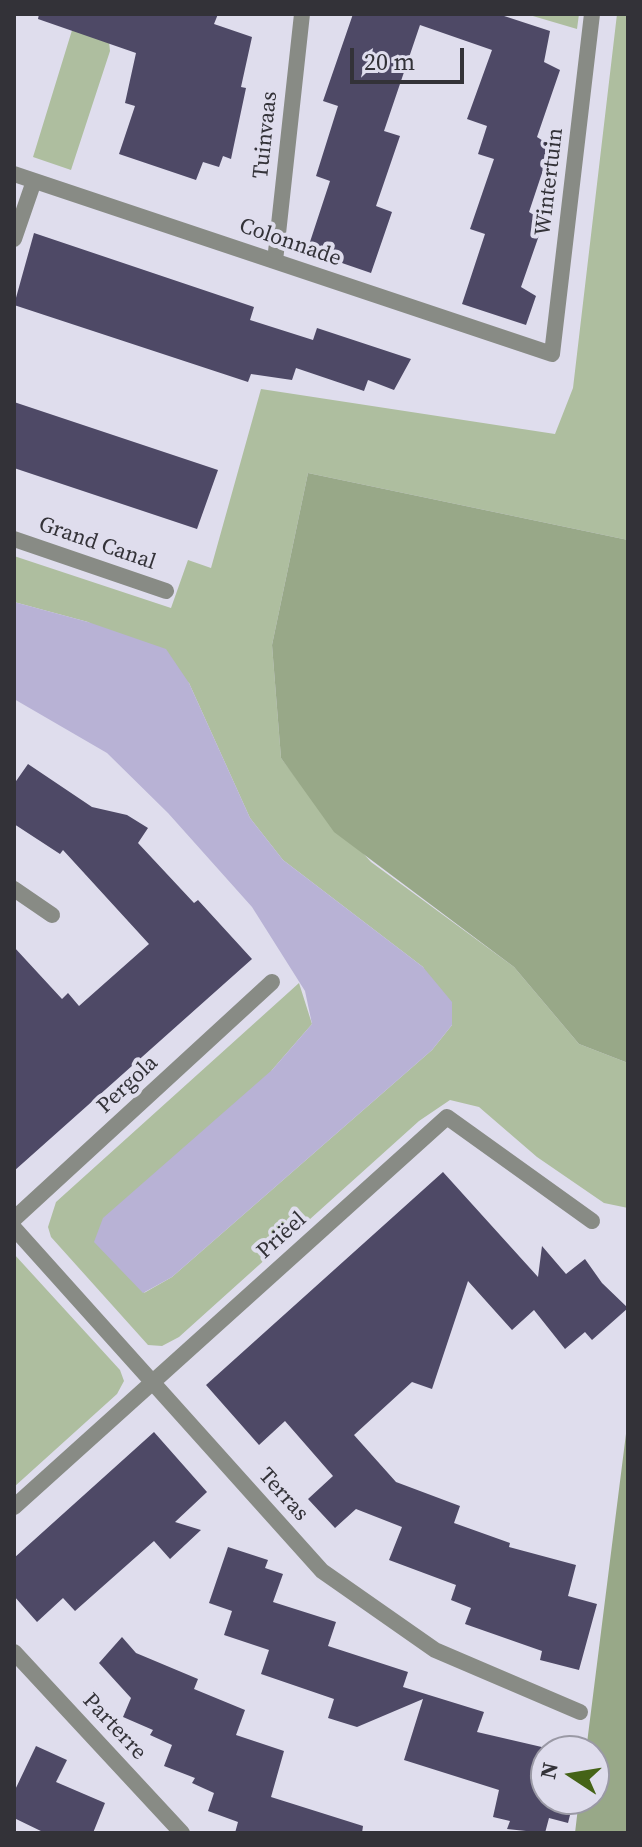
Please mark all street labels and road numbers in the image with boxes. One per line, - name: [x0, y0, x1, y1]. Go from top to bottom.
- street label: Tuinvaas: [248, 90, 284, 180]
- street label: Wintertuin: [530, 127, 570, 237]
- street label: Colonnade: [236, 213, 344, 273]
- street label: Grand Canal: [35, 512, 159, 576]
- street label: Pergola: [92, 1050, 164, 1120]
- street label: Priëel: [252, 1207, 312, 1265]
- street label: Terras: [252, 1463, 314, 1527]
- street label: Parterre: [76, 1688, 152, 1766]

